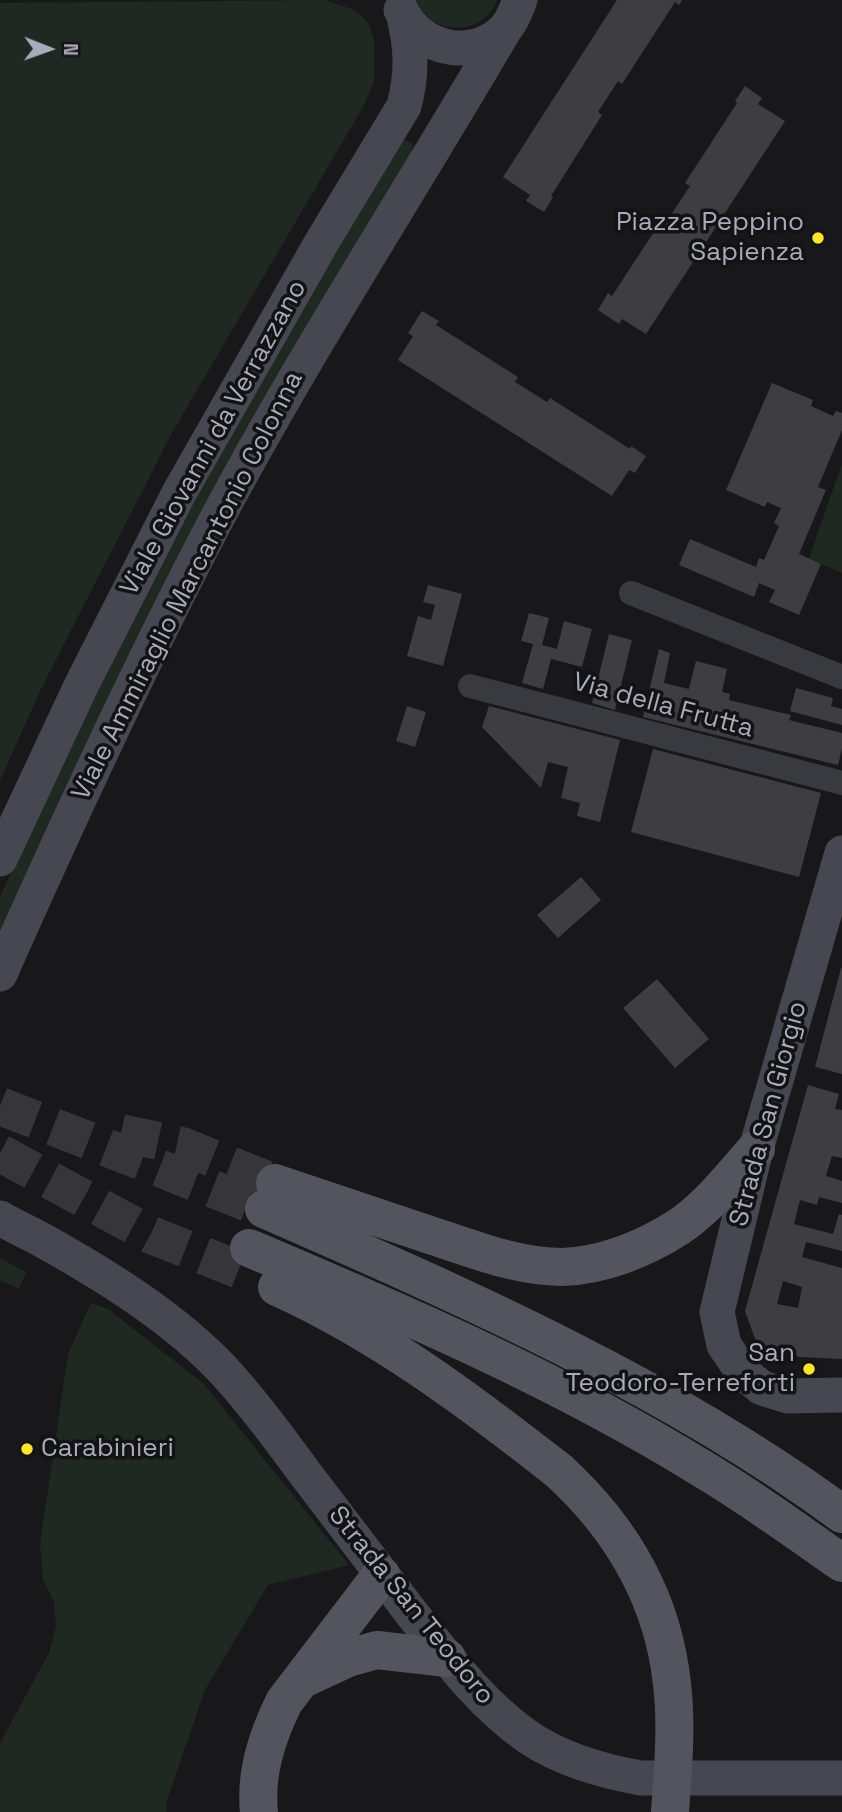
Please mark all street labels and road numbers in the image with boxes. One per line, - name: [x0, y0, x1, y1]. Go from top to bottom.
- street label: Viale Giovanni da Verrazzano: [114, 275, 314, 601]
- street label: Viale Ammiraglio Marcantonio Colonna: [66, 366, 310, 806]
- street label: Via della Frutta: [569, 667, 757, 745]
- street label: Strada San Giorgio: [724, 998, 814, 1230]
- street label: Strada San Teodoro: [321, 1501, 501, 1711]

